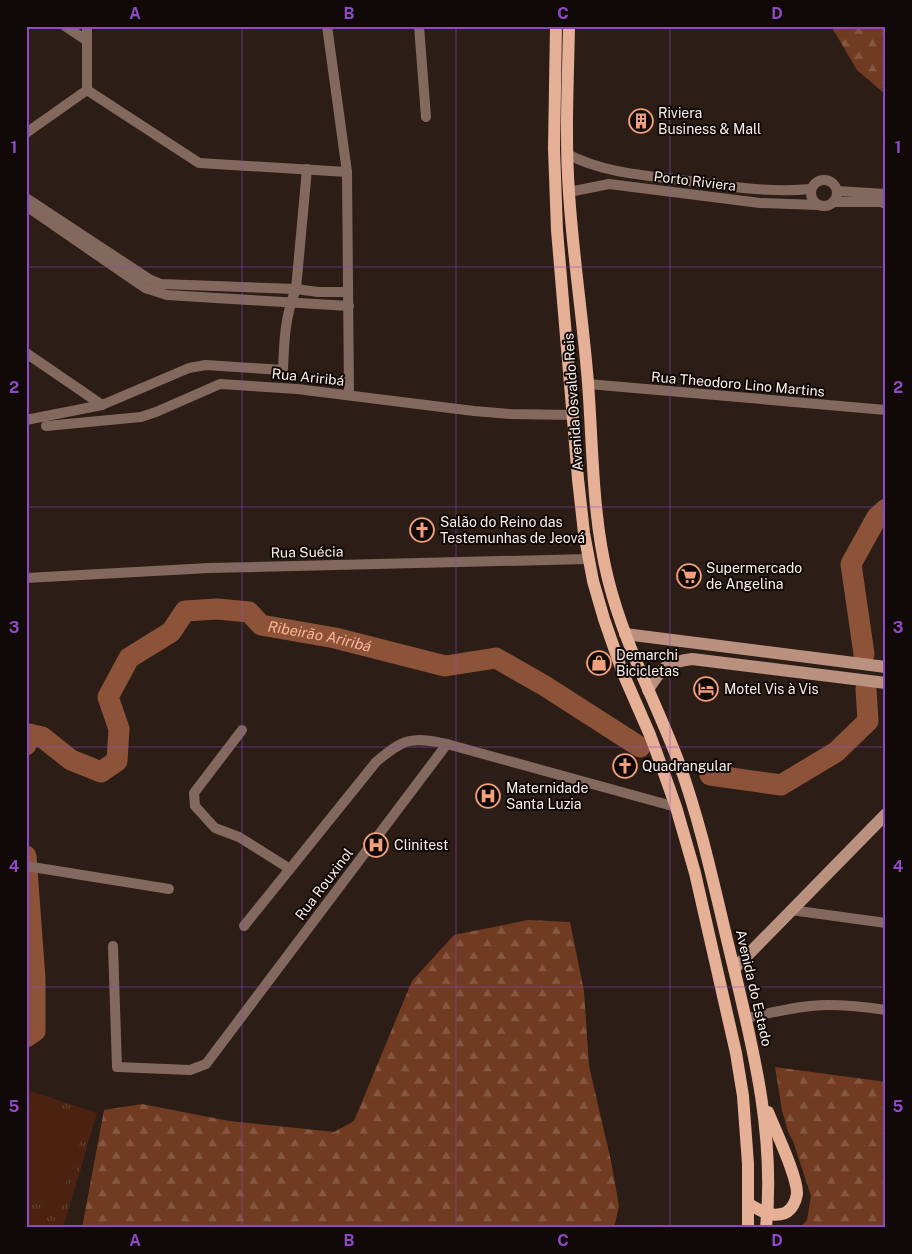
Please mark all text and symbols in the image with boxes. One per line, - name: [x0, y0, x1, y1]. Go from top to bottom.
- text: A: [129, 4, 141, 23]
- text: B: [344, 4, 355, 23]
- text: C: [557, 4, 569, 23]
- text: D: [771, 4, 783, 23]
- place label: Riviera Business & Mall: [658, 105, 761, 137]
- building icon: Riviera Business & Mall: [628, 108, 654, 134]
- text: 1: [11, 138, 17, 157]
- text: 1: [895, 138, 901, 157]
- street label: Porto Riviera: [653, 168, 737, 194]
- street label: Avenida Osvaldo Reis: [560, 333, 586, 471]
- street label: Rua Ariribá: [271, 365, 345, 389]
- street label: Rua Theodoro Lino Martins: [651, 368, 825, 400]
- text: 2: [9, 378, 19, 397]
- text: 2: [893, 378, 903, 397]
- place label: Salão do Reino das Testemunhas de Jeová: [440, 514, 585, 546]
- church icon: Salão do Reino das Testemunhas de Jeová: [409, 517, 435, 543]
- street label: Rua Suécia: [270, 543, 344, 561]
- place label: Supermercado de Angelina: [706, 560, 802, 592]
- supermarket icon: Supermercado de Angelina: [676, 563, 702, 589]
- water label: Ribeirão Ariribá: [267, 617, 373, 655]
- text: 3: [9, 618, 19, 637]
- text: 3: [893, 618, 903, 637]
- place label: Demarchi Bicicletas: [616, 647, 679, 679]
- shop icon: Demarchi Bicicletas: [586, 650, 612, 676]
- hotel icon: Motel Vis à Vis: [693, 676, 719, 702]
- place label: Motel Vis à Vis: [724, 681, 819, 697]
- church icon: Quadrangular: [612, 753, 638, 779]
- place label: Quadrangular: [642, 758, 732, 774]
- place label: Maternidade Santa Luzia: [506, 780, 588, 812]
- hospital icon: Maternidade Santa Luzia: [475, 783, 501, 809]
- hospital icon: Clinitest: [363, 832, 389, 858]
- place label: Clinitest: [394, 837, 448, 853]
- street label: Rua Rouxinol: [292, 845, 356, 923]
- text: 4: [9, 857, 20, 876]
- text: 4: [893, 857, 904, 876]
- street label: Avenida do Estado: [733, 928, 775, 1048]
- text: 5: [9, 1097, 20, 1116]
- text: 5: [893, 1097, 904, 1116]
- text: A: [129, 1231, 141, 1250]
- text: B: [344, 1231, 355, 1250]
- text: C: [557, 1231, 569, 1250]
- text: D: [771, 1231, 783, 1250]

